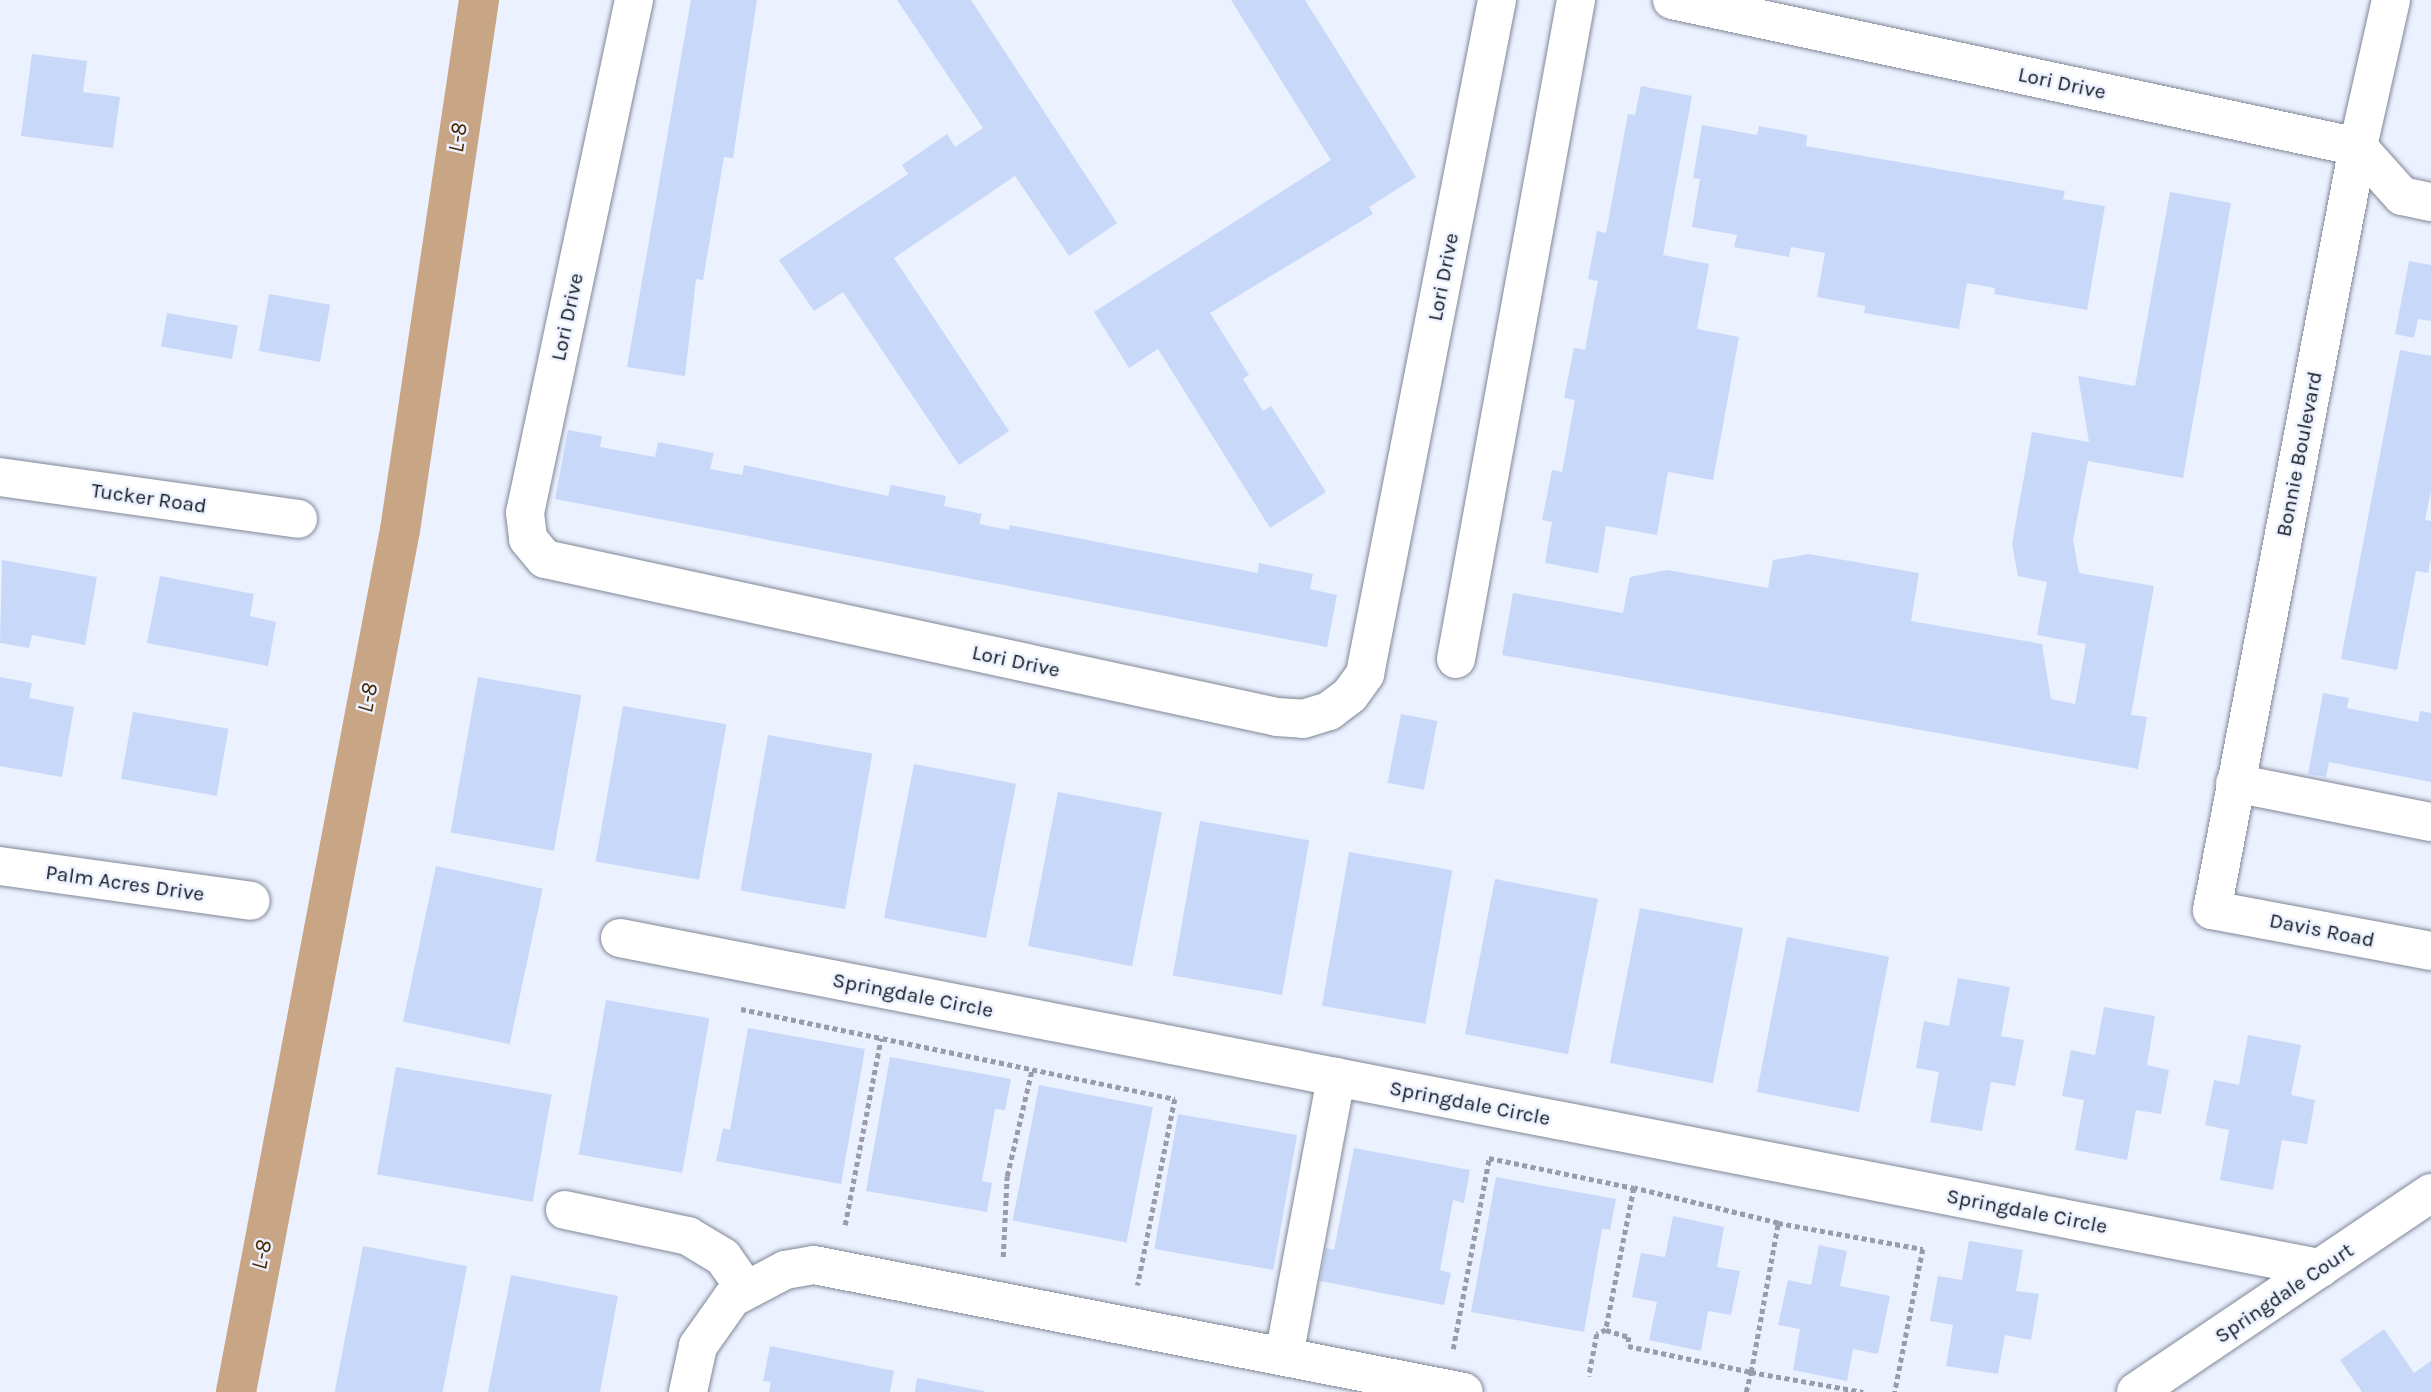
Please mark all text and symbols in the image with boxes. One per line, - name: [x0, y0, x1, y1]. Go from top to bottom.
- street label: Lori Drive: [2016, 61, 2108, 105]
- water label: L-8: [442, 121, 474, 155]
- street label: Lori Drive: [1422, 231, 1464, 323]
- street label: Lori Drive: [545, 271, 589, 363]
- street label: Bonnie Boulevard: [2271, 369, 2327, 539]
- street label: Tucker Road: [90, 477, 208, 519]
- street label: Lori Drive: [970, 639, 1062, 683]
- water label: L-8: [352, 681, 384, 715]
- street label: Palm Acres Drive: [44, 859, 206, 907]
- street label: Davis Road: [2267, 907, 2377, 953]
- street label: Springdale Circle: [830, 967, 996, 1023]
- street label: Springdale Circle: [1387, 1075, 1553, 1131]
- street label: Springdale Circle: [1944, 1183, 2110, 1239]
- street label: Springdale Court: [2210, 1237, 2358, 1349]
- water label: L-8: [246, 1238, 278, 1272]

